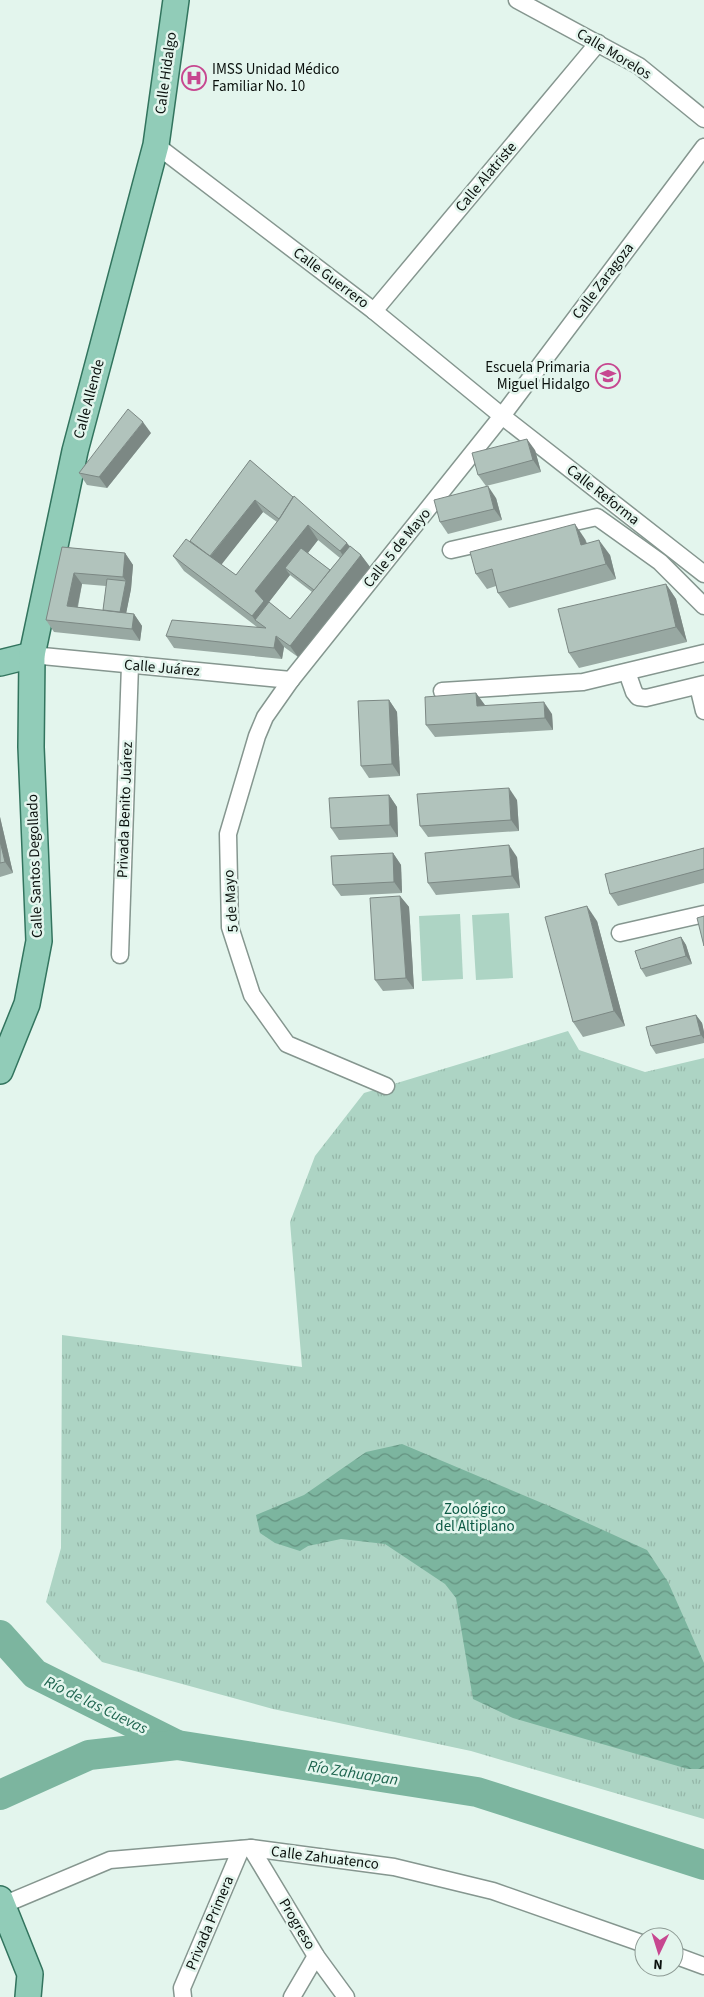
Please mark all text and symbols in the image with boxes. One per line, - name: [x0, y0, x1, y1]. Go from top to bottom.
- street label: Calle Morelos: [573, 23, 655, 85]
- street label: Calle Hidalgo: [150, 30, 182, 116]
- place label: IMSS Unidad Médico Familiar No. 10: [212, 59, 339, 97]
- hospital icon: IMSS Unidad Médico Familiar No. 10: [181, 65, 207, 91]
- street label: Calle Alatriste: [450, 137, 522, 217]
- street label: Calle Zaragoza: [567, 238, 639, 324]
- street label: Calle Guerrero: [289, 243, 373, 313]
- street label: Calle Allende: [68, 357, 110, 441]
- place label: Escuela Primaria Miguel Hidalgo: [485, 357, 590, 395]
- school or university icon: Escuela Primaria Miguel Hidalgo: [595, 363, 621, 389]
- street label: Calle Reforma: [562, 460, 644, 530]
- street label: Calle 5 de Mayo: [358, 504, 436, 592]
- street label: Calle Juárez: [123, 654, 201, 682]
- street label: Privada Benito Juárez: [112, 741, 138, 879]
- street label: Calle Santos Degollado: [22, 794, 48, 938]
- street label: 5 de Mayo: [218, 869, 244, 933]
- park label: Zoológico del Altiplano: [435, 1499, 515, 1537]
- water label: Río de las Cuevas: [41, 1670, 152, 1740]
- water label: Río Zahuapan: [306, 1755, 400, 1791]
- street label: Calle Zahuatenco: [270, 1841, 380, 1875]
- street label: Privada Primera: [181, 1873, 239, 1973]
- street label: Progreso: [274, 1895, 320, 1953]
- north arrow: [634, 1927, 684, 1977]
- text: N: [653, 1954, 664, 1974]

